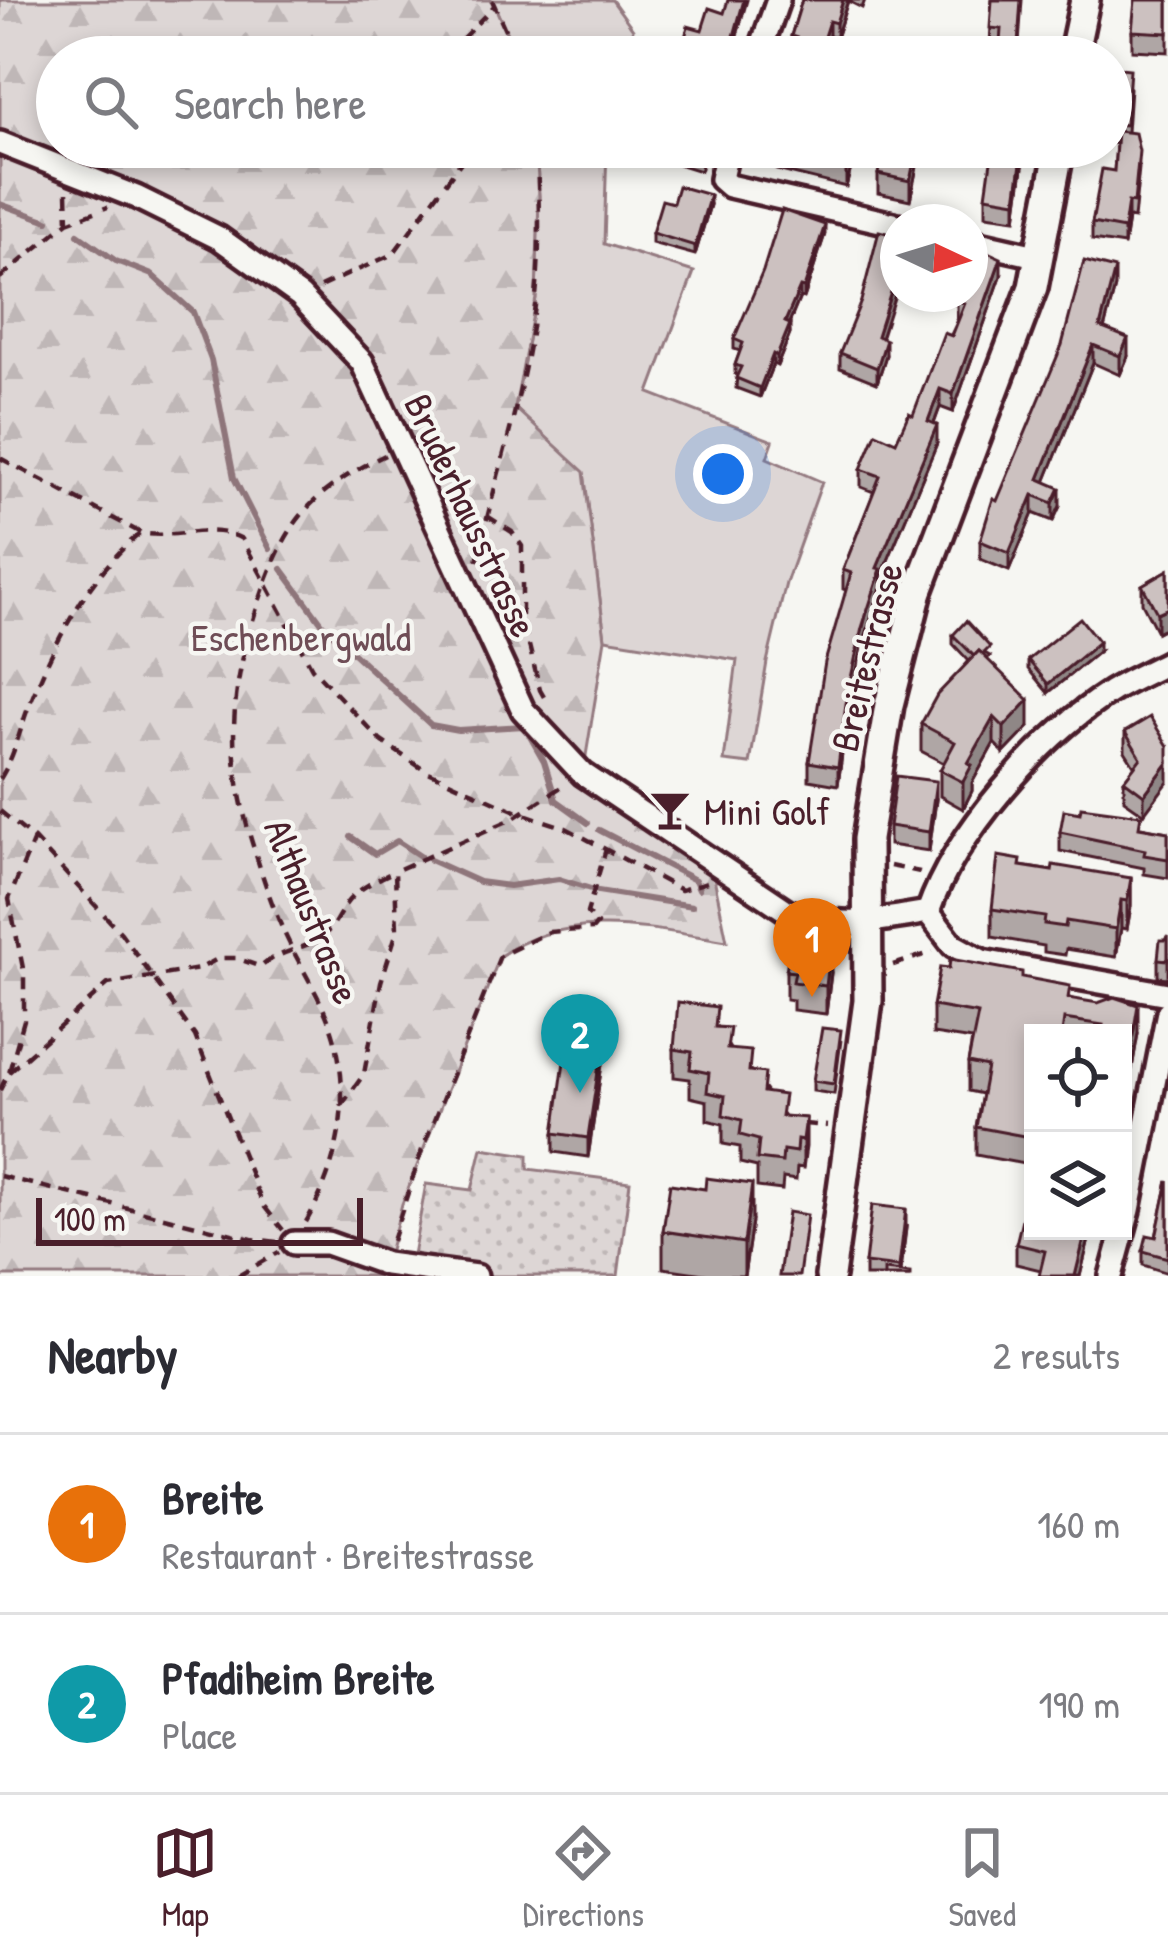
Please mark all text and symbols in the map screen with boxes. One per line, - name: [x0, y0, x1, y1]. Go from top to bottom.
- search box: [36, 36, 1132, 168]
- icon: search: [78, 69, 144, 135]
- text: Search here: [174, 72, 366, 133]
- north arrow: [880, 204, 988, 312]
- street label: Bruderhausstrasse: [392, 385, 552, 645]
- your location: [693, 444, 753, 504]
- street label: Breitestrasse: [817, 557, 915, 757]
- park label: Eschenbergwald: [191, 610, 411, 663]
- place label: Mini Golf: [704, 784, 830, 837]
- bar icon: Mini Golf: [647, 787, 693, 833]
- street label: Althaustrasse: [252, 811, 374, 1011]
- pin: 1: [773, 898, 851, 997]
- pin: 2: [541, 994, 619, 1093]
- map controls: [1024, 1024, 1132, 1240]
- button: locate: [1024, 1024, 1132, 1132]
- button: layers: [1024, 1132, 1132, 1240]
- scale bar: [36, 1192, 363, 1245]
- text: 100 m: [54, 1197, 126, 1241]
- text: Nearby: [48, 1320, 178, 1389]
- text: 2 results: [993, 1328, 1120, 1381]
- text: Breite: [162, 1467, 264, 1528]
- text: 1: [80, 1497, 94, 1550]
- text: 160 m: [1037, 1497, 1120, 1550]
- text: Restaurant · Breitestrasse: [162, 1528, 534, 1581]
- text: Pfadiheim Breite: [162, 1647, 434, 1708]
- text: 2: [78, 1677, 96, 1730]
- text: 190 m: [1039, 1677, 1120, 1730]
- text: Place: [162, 1708, 237, 1761]
- tab: Map: [152, 1820, 218, 1936]
- tab: Directions: [523, 1820, 644, 1936]
- tab: Saved: [948, 1820, 1016, 1936]

